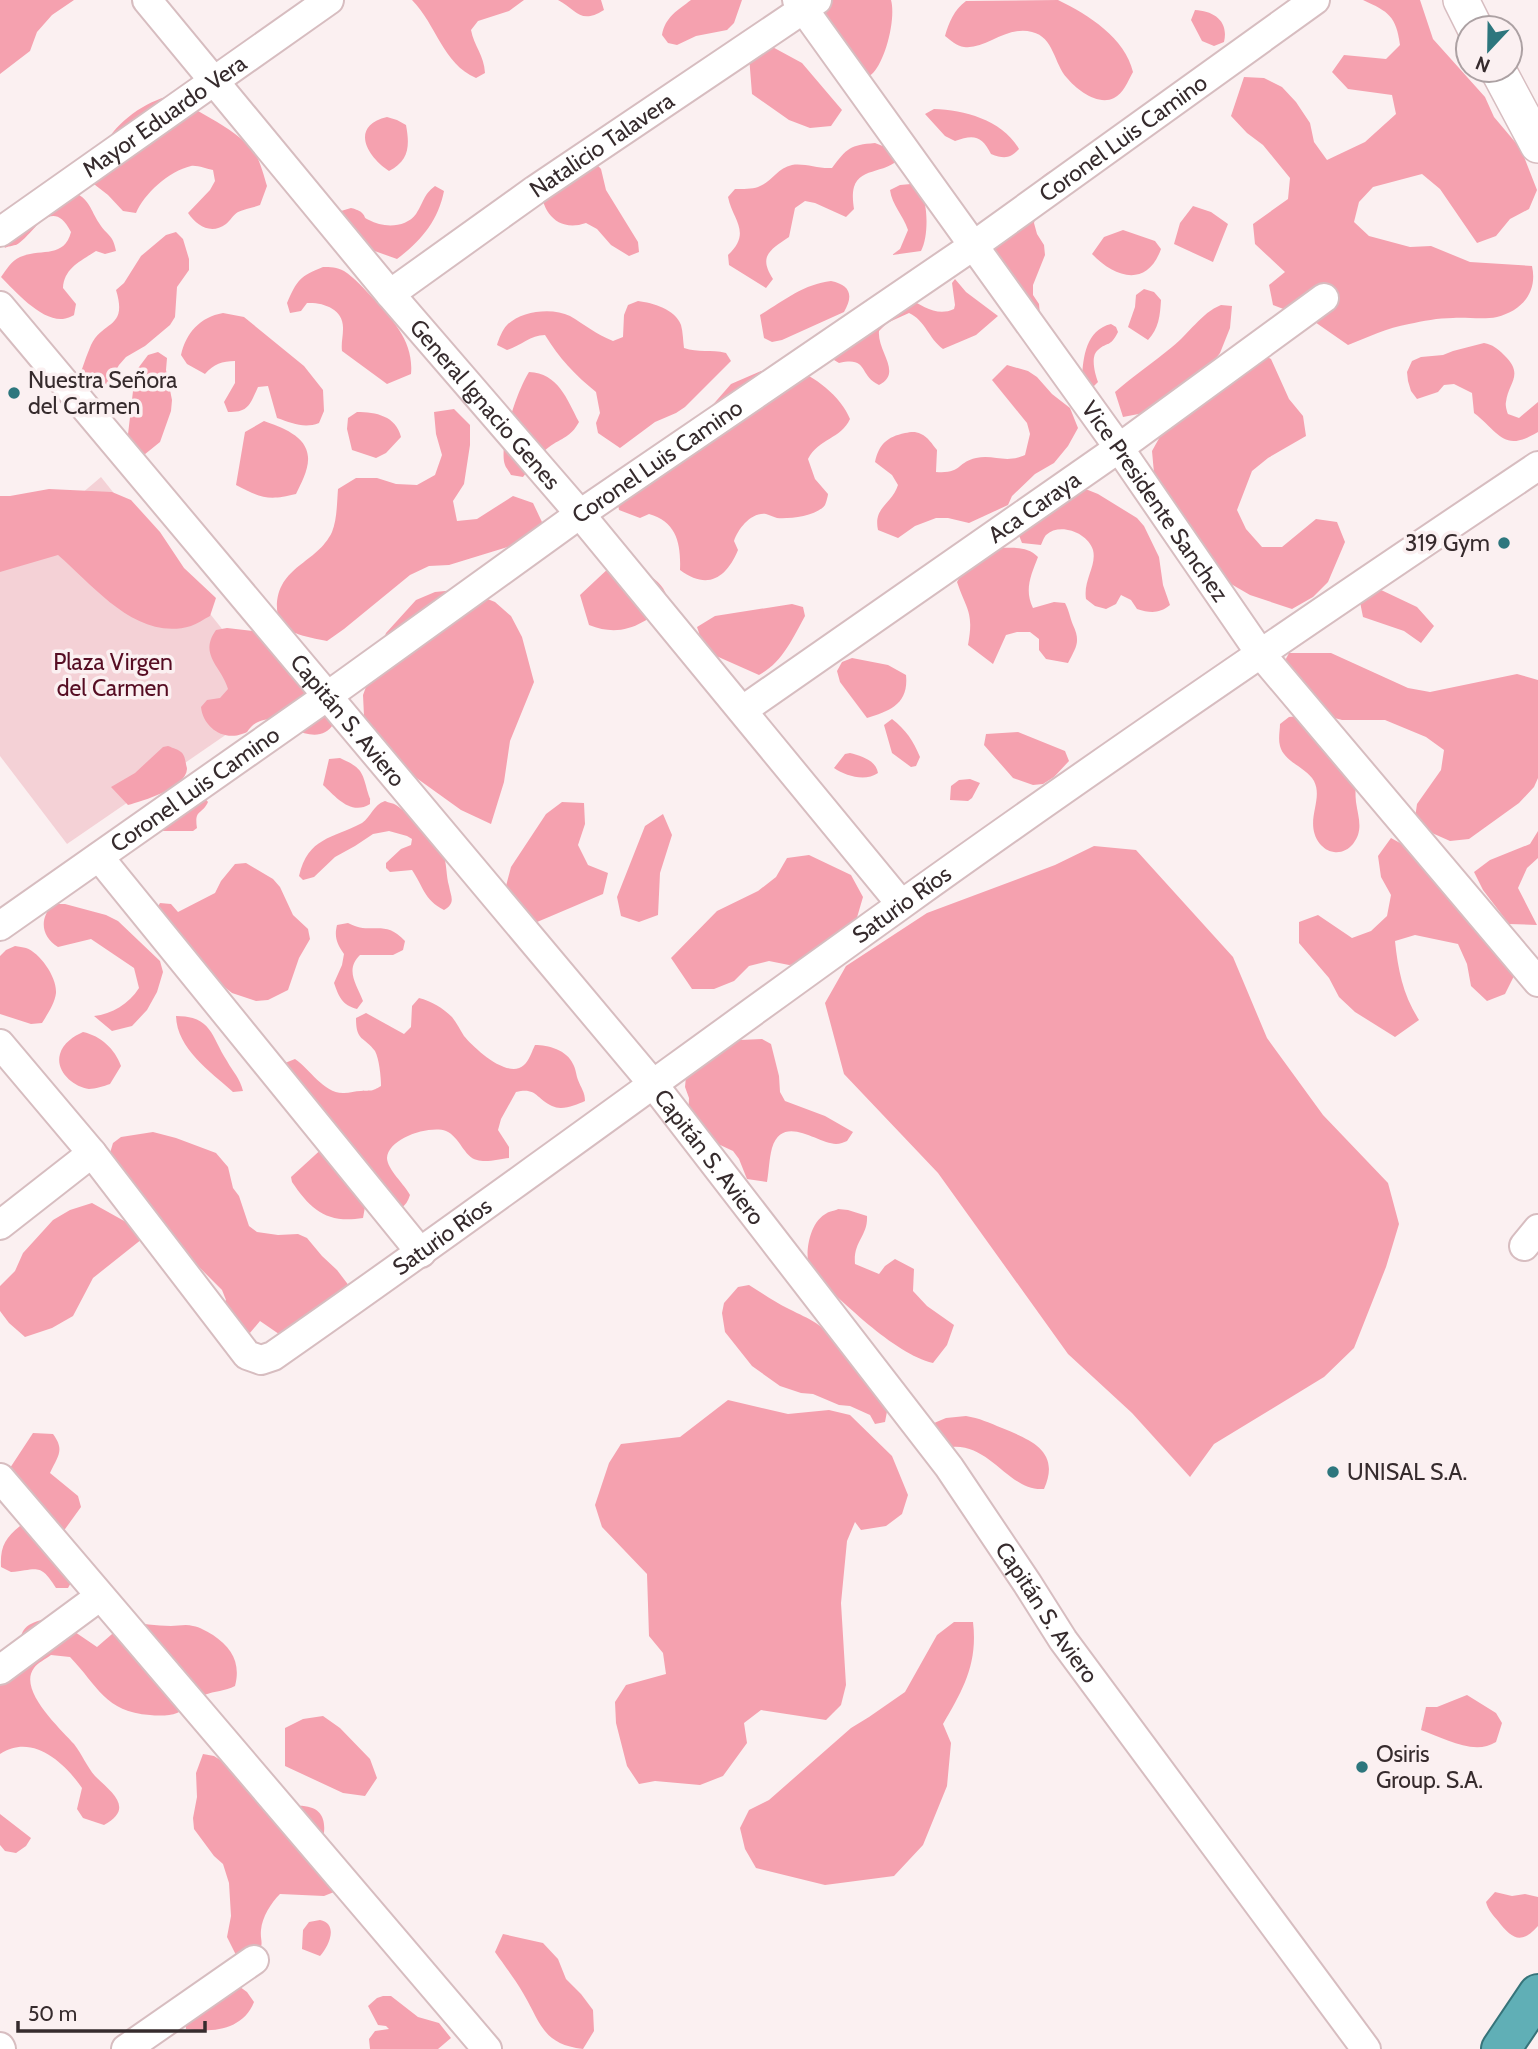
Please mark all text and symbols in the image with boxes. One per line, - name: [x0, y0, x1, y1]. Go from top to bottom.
- north arrow: [1454, 14, 1524, 84]
- street label: Mayor Eduardo Vera: [77, 49, 252, 184]
- text: N: [1472, 51, 1493, 77]
- street label: Coronel Luis Camino: [1034, 68, 1213, 208]
- street label: Natalicio Talavera: [524, 86, 679, 204]
- street label: General Ignacio Genes: [404, 313, 566, 495]
- place label: Nuestra Señora del Carmen: [28, 366, 177, 420]
- marker: Nuestra Señora del Carmen: [6, 385, 22, 401]
- street label: Coronel Luis Camino: [567, 393, 748, 529]
- street label: Vice Presidente Sanchez: [1076, 395, 1235, 607]
- street label: Aca Caraya: [983, 465, 1086, 549]
- place label: 319 Gym: [1405, 529, 1490, 557]
- marker: 319 Gym: [1496, 535, 1512, 551]
- park label: Plaza Virgen del Carmen: [53, 648, 173, 702]
- street label: Capitán S. Aviero: [284, 648, 411, 792]
- street label: Coronel Luis Camino: [105, 720, 285, 858]
- street label: Saturio Ríos: [847, 859, 957, 949]
- street label: Capitán S. Aviero: [648, 1083, 771, 1231]
- street label: Saturio Ríos: [387, 1191, 497, 1281]
- place label: UNISAL S.A.: [1347, 1458, 1467, 1486]
- marker: UNISAL S.A.: [1325, 1464, 1341, 1480]
- street label: Capitán S. Aviero: [989, 1536, 1104, 1689]
- place label: Osiris Group. S.A.: [1376, 1740, 1483, 1794]
- marker: Osiris Group. S.A.: [1354, 1759, 1370, 1775]
- scale bar: [18, 1990, 205, 2034]
- text: 50 m: [28, 2001, 77, 2026]

